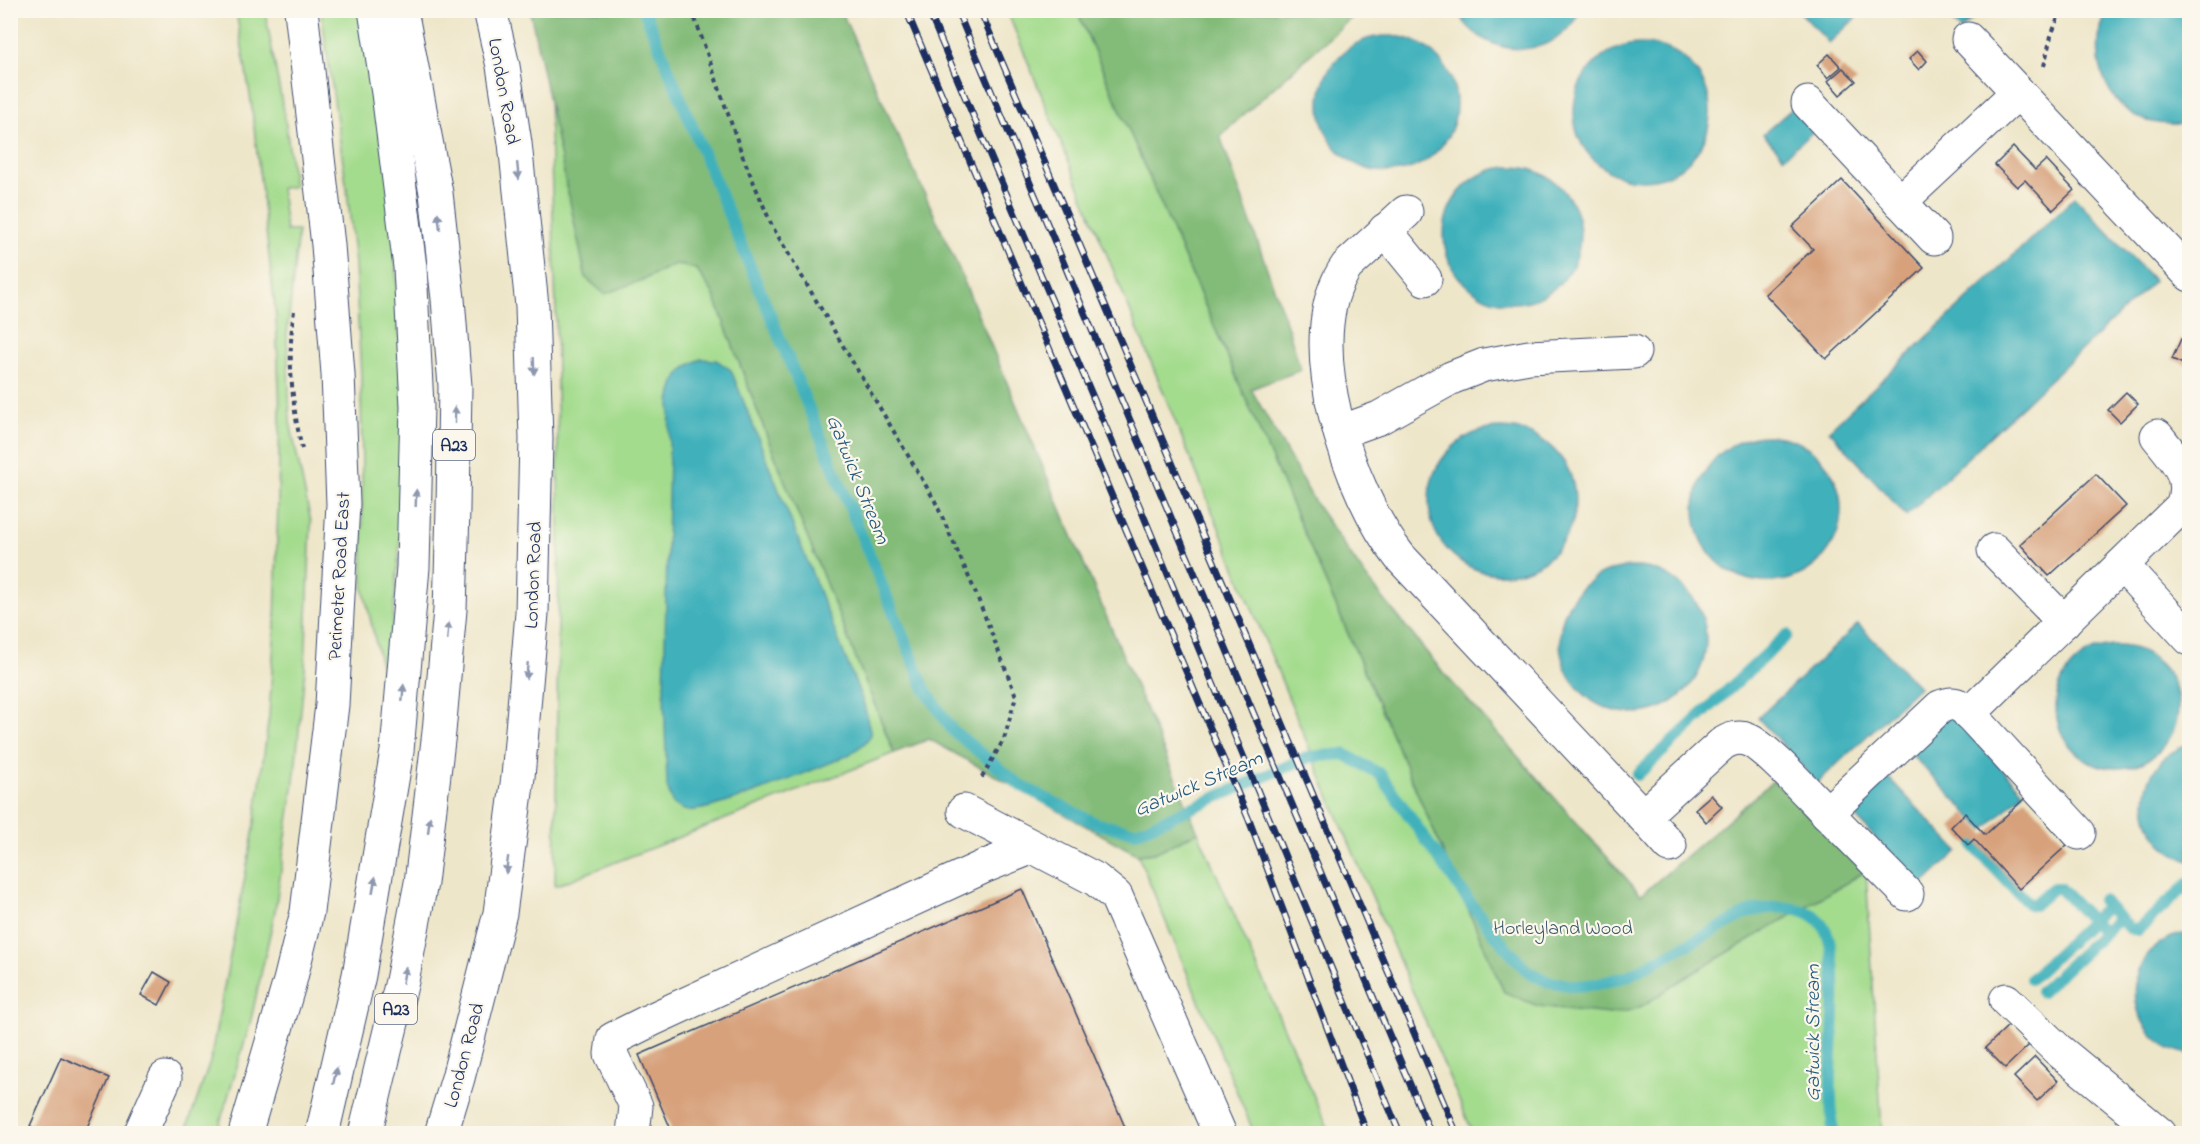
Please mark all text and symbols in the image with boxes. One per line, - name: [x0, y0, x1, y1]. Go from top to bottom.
- street label: London Road: [479, 36, 526, 147]
- one-way arrow: [513, 162, 523, 181]
- one-way arrow: [434, 211, 444, 230]
- one-way arrow: [529, 356, 539, 375]
- one-way arrow: [450, 405, 460, 424]
- water label: Gatwick Stream: [818, 411, 897, 550]
- road number: A23: [433, 430, 475, 460]
- one-way arrow: [411, 489, 421, 508]
- street label: Perimeter Road East: [322, 491, 359, 661]
- street label: London Road: [518, 521, 551, 629]
- one-way arrow: [443, 621, 453, 640]
- one-way arrow: [522, 662, 532, 681]
- one-way arrow: [398, 683, 407, 702]
- water label: Gatwick Stream: [1130, 744, 1268, 825]
- one-way arrow: [424, 815, 433, 834]
- one-way arrow: [502, 856, 511, 875]
- one-way arrow: [370, 876, 379, 895]
- park label: Horleyland Wood: [1493, 915, 1633, 944]
- water label: Gatwick Stream: [1799, 964, 1829, 1101]
- one-way arrow: [399, 965, 409, 984]
- road number: A23: [375, 994, 417, 1024]
- street label: London Road: [437, 1000, 493, 1111]
- one-way arrow: [331, 1067, 341, 1086]

